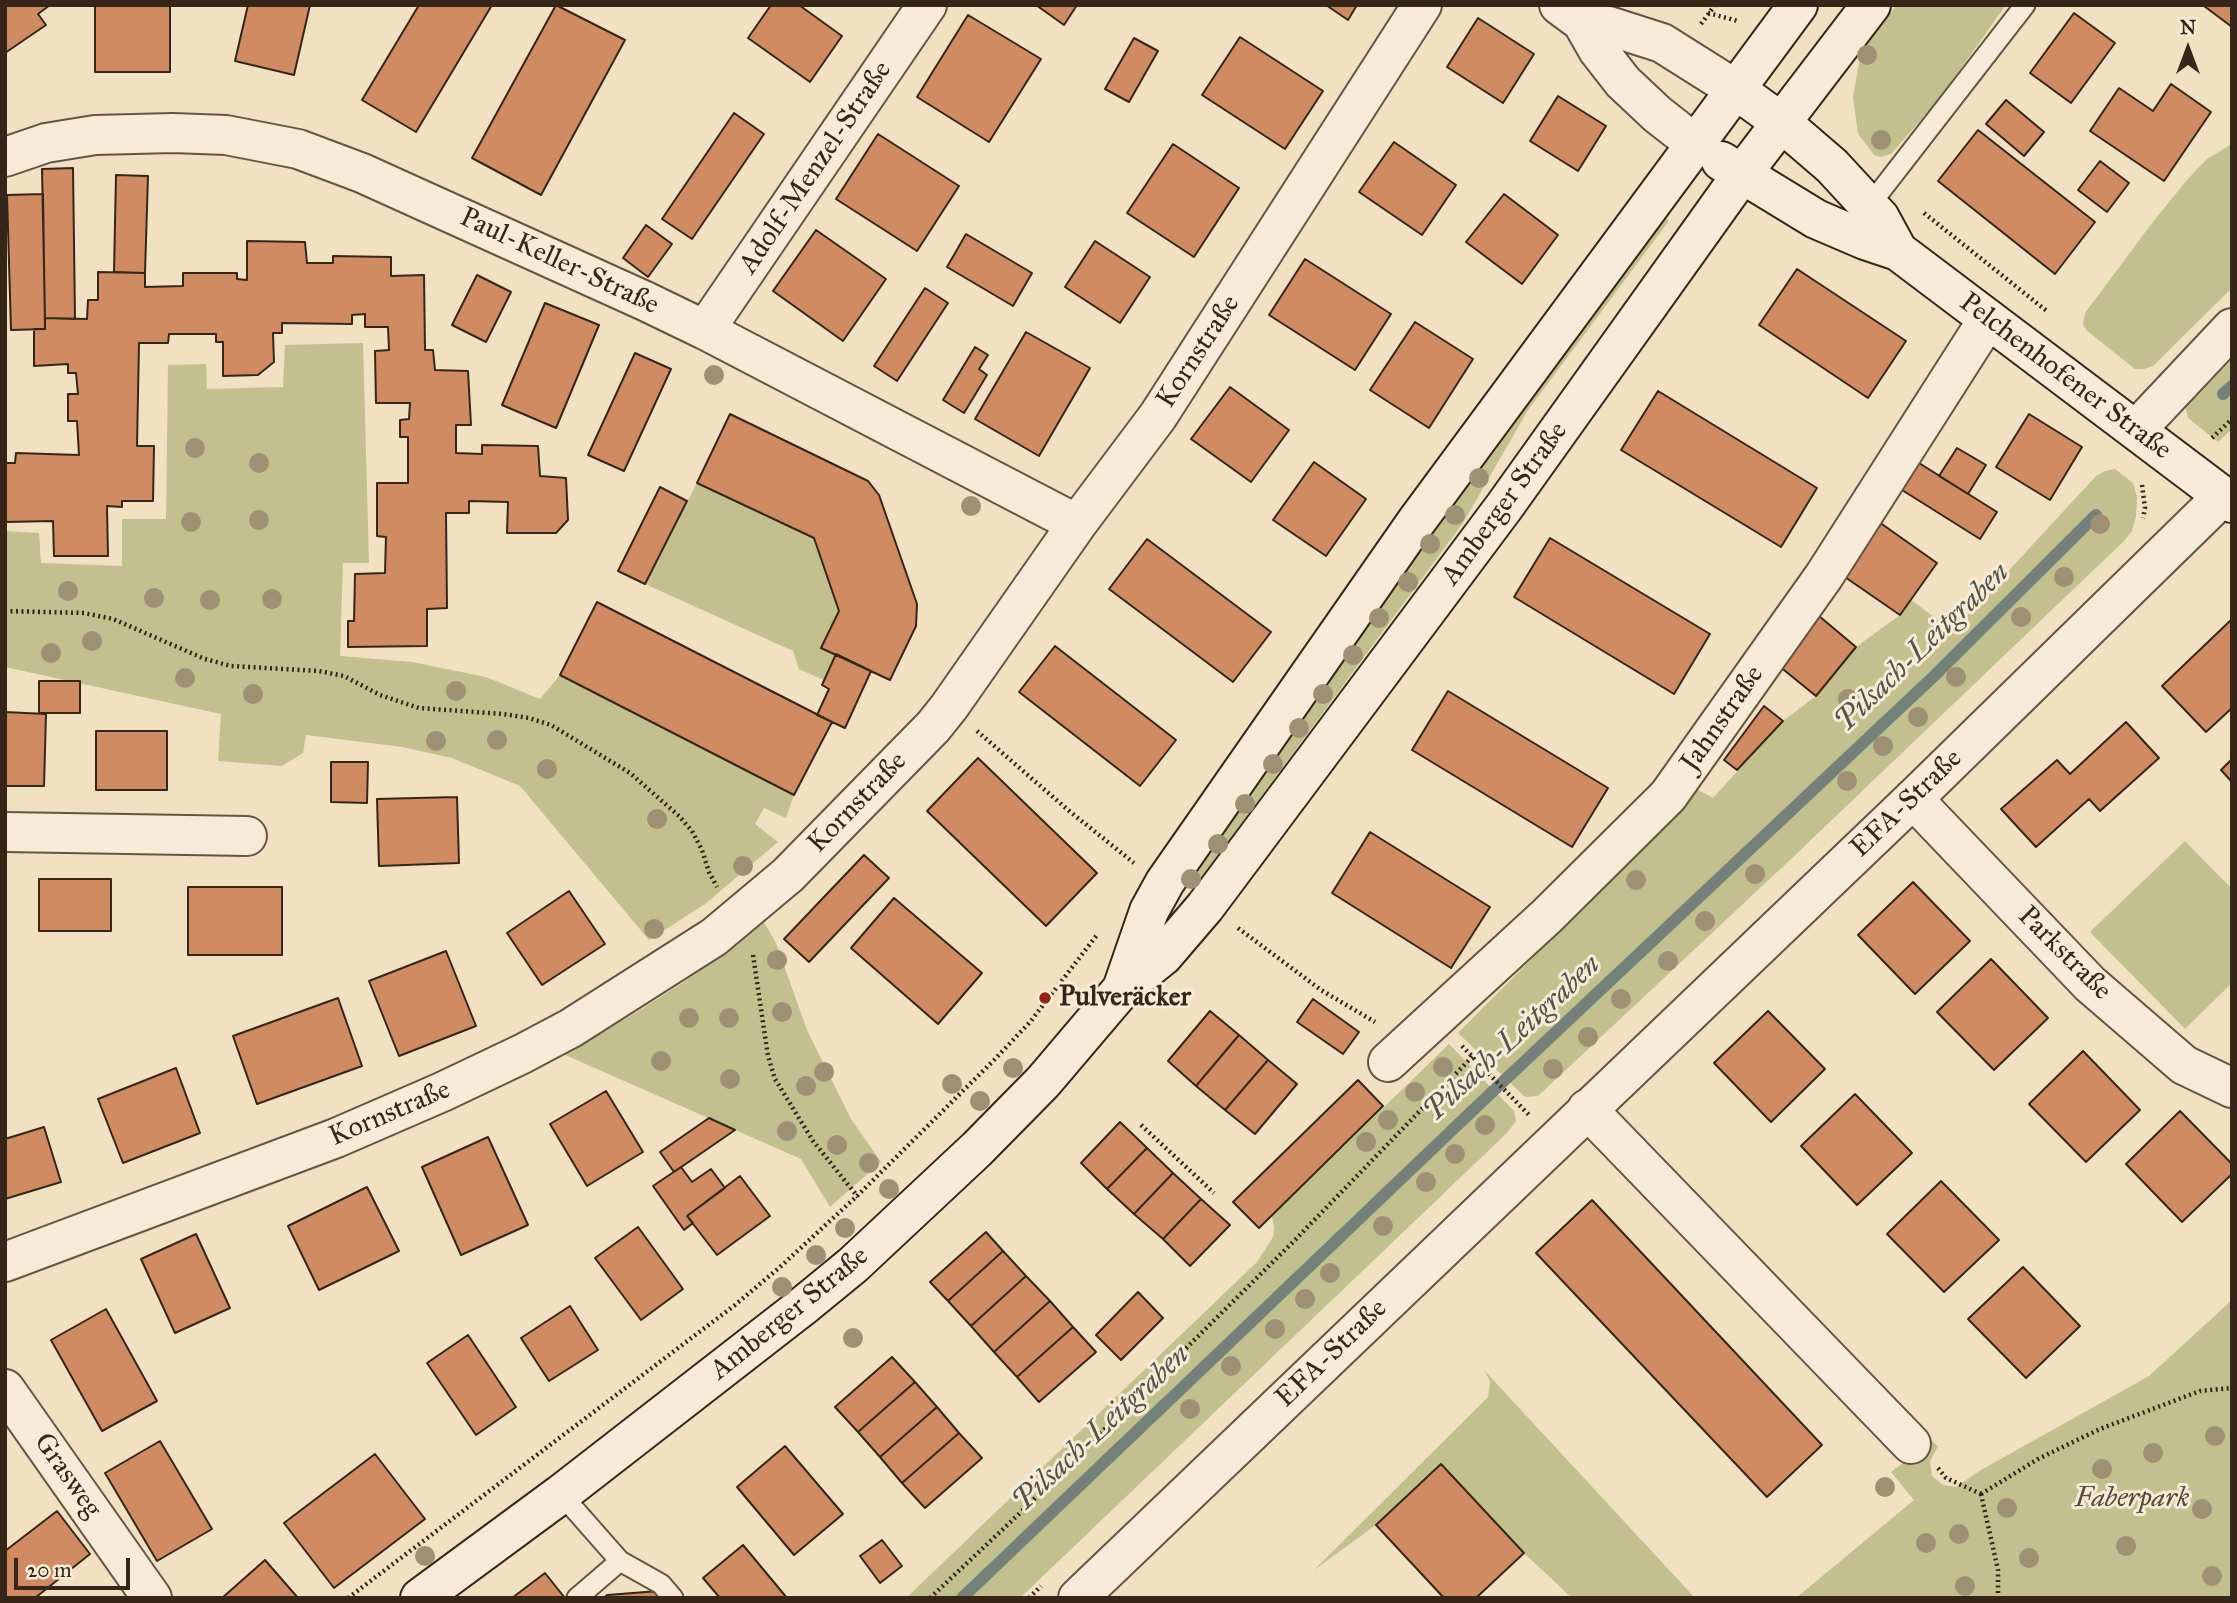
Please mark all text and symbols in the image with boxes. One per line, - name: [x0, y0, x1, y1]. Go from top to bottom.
- north arrow: [2153, 14, 2223, 84]
- text: N: [2180, 16, 2196, 39]
- street label: Adolf-Menzel-Straße: [732, 55, 900, 281]
- street label: Paul-Keller-Straße: [454, 201, 664, 323]
- street label: Pelchenhofener Straße: [1952, 286, 2178, 468]
- street label: Kornstraße: [1150, 289, 1248, 415]
- street label: Amberger Straße: [1434, 416, 1576, 592]
- water label: Pilsach-Leitgraben: [1828, 556, 2018, 740]
- street label: Jahnstraße: [1674, 659, 1772, 779]
- street label: EFA-Straße: [1844, 743, 1970, 865]
- street label: Kornstraße: [801, 745, 915, 861]
- street label: Parkstraße: [2010, 900, 2118, 1008]
- water label: Pilsach-Leitgraben: [1417, 948, 1609, 1130]
- place label: Pulveräcker: [1059, 981, 1191, 1015]
- marker: Pulveräcker: [1037, 990, 1053, 1006]
- street label: Kornstraße: [325, 1074, 455, 1154]
- street label: Amberger Straße: [704, 1240, 876, 1388]
- street label: EFA-Straße: [1269, 1293, 1395, 1415]
- water label: Pilsach-Leitgraben: [1006, 1338, 1198, 1520]
- street label: Grasweg: [26, 1427, 108, 1525]
- park label: Faberpark: [2075, 1482, 2189, 1516]
- scale bar: [18, 1544, 133, 1588]
- text: 20 m: [27, 1557, 72, 1583]

